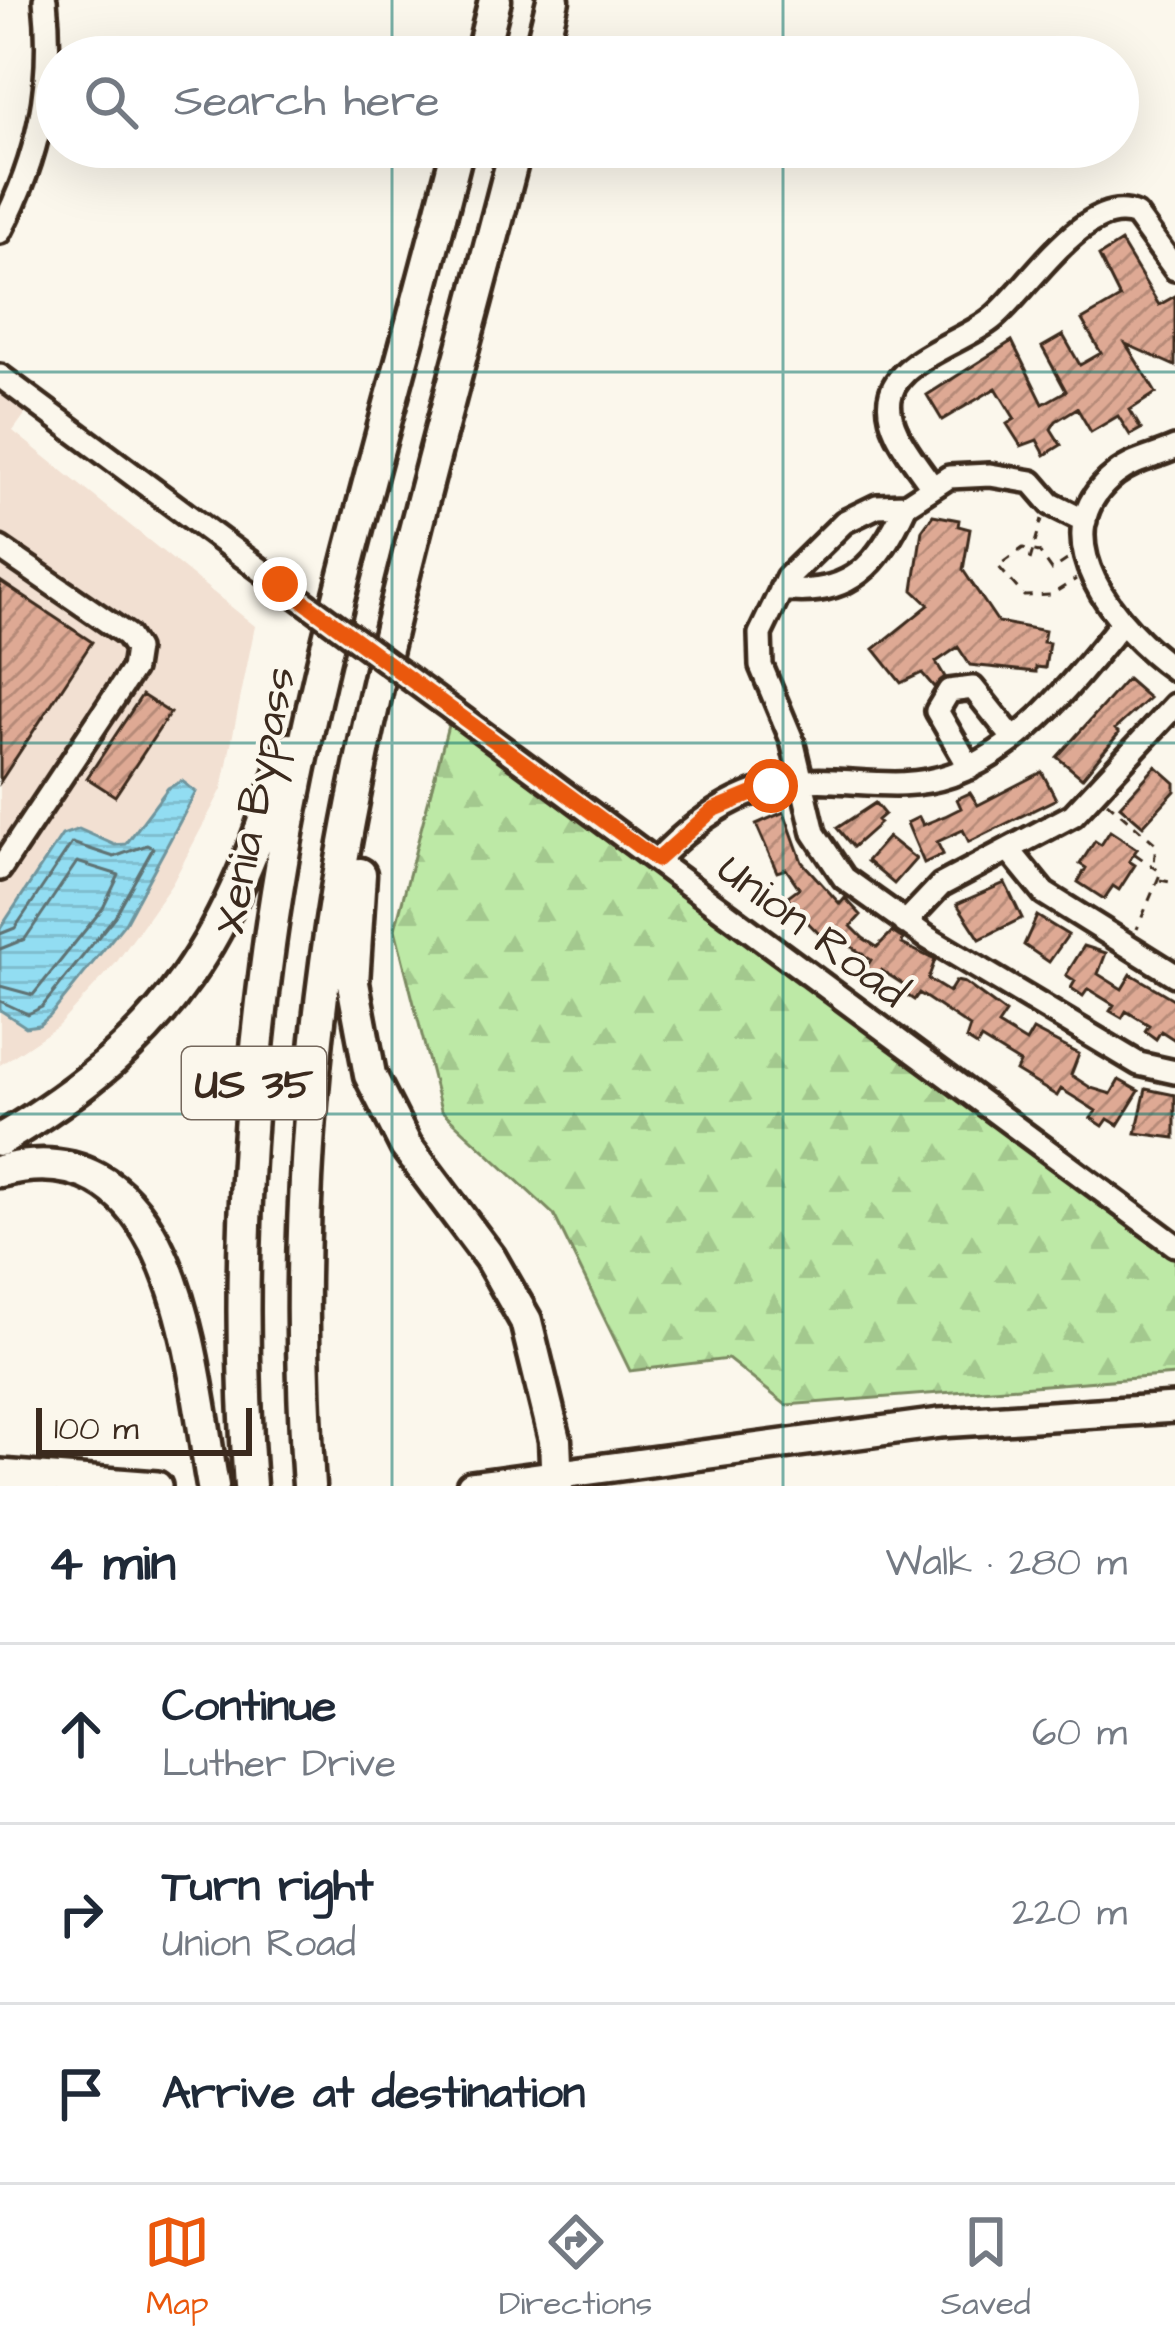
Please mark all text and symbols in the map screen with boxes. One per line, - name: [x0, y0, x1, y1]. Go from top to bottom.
- search box: [36, 36, 1139, 168]
- icon: search: [78, 69, 144, 135]
- text: Search here: [174, 71, 440, 133]
- route end: [253, 557, 307, 611]
- street label: Xenia Bypass: [200, 661, 313, 940]
- route start: [744, 759, 798, 813]
- street label: Union Road: [704, 839, 920, 1023]
- road number: US 35: [182, 1047, 326, 1119]
- scale bar: [36, 1402, 252, 1455]
- text: 100 m: [54, 1406, 139, 1452]
- text: 4 min: [48, 1529, 176, 1600]
- text: Walk · 280 m: [885, 1537, 1127, 1591]
- text: Continue: [162, 1676, 336, 1738]
- icon: ahead: [48, 1701, 114, 1767]
- text: 60 m: [1032, 1707, 1127, 1761]
- text: Luther Drive: [162, 1738, 396, 1792]
- text: Turn right: [162, 1856, 374, 1918]
- icon: right: [48, 1881, 114, 1947]
- text: 220 m: [1012, 1887, 1127, 1941]
- text: Union Road: [162, 1918, 356, 1972]
- icon: arrive: [48, 2061, 114, 2127]
- text: Arrive at destination: [162, 2063, 585, 2125]
- tab: Map: [144, 2209, 210, 2327]
- tab: Directions: [499, 2209, 652, 2327]
- tab: Saved: [941, 2209, 1031, 2327]

